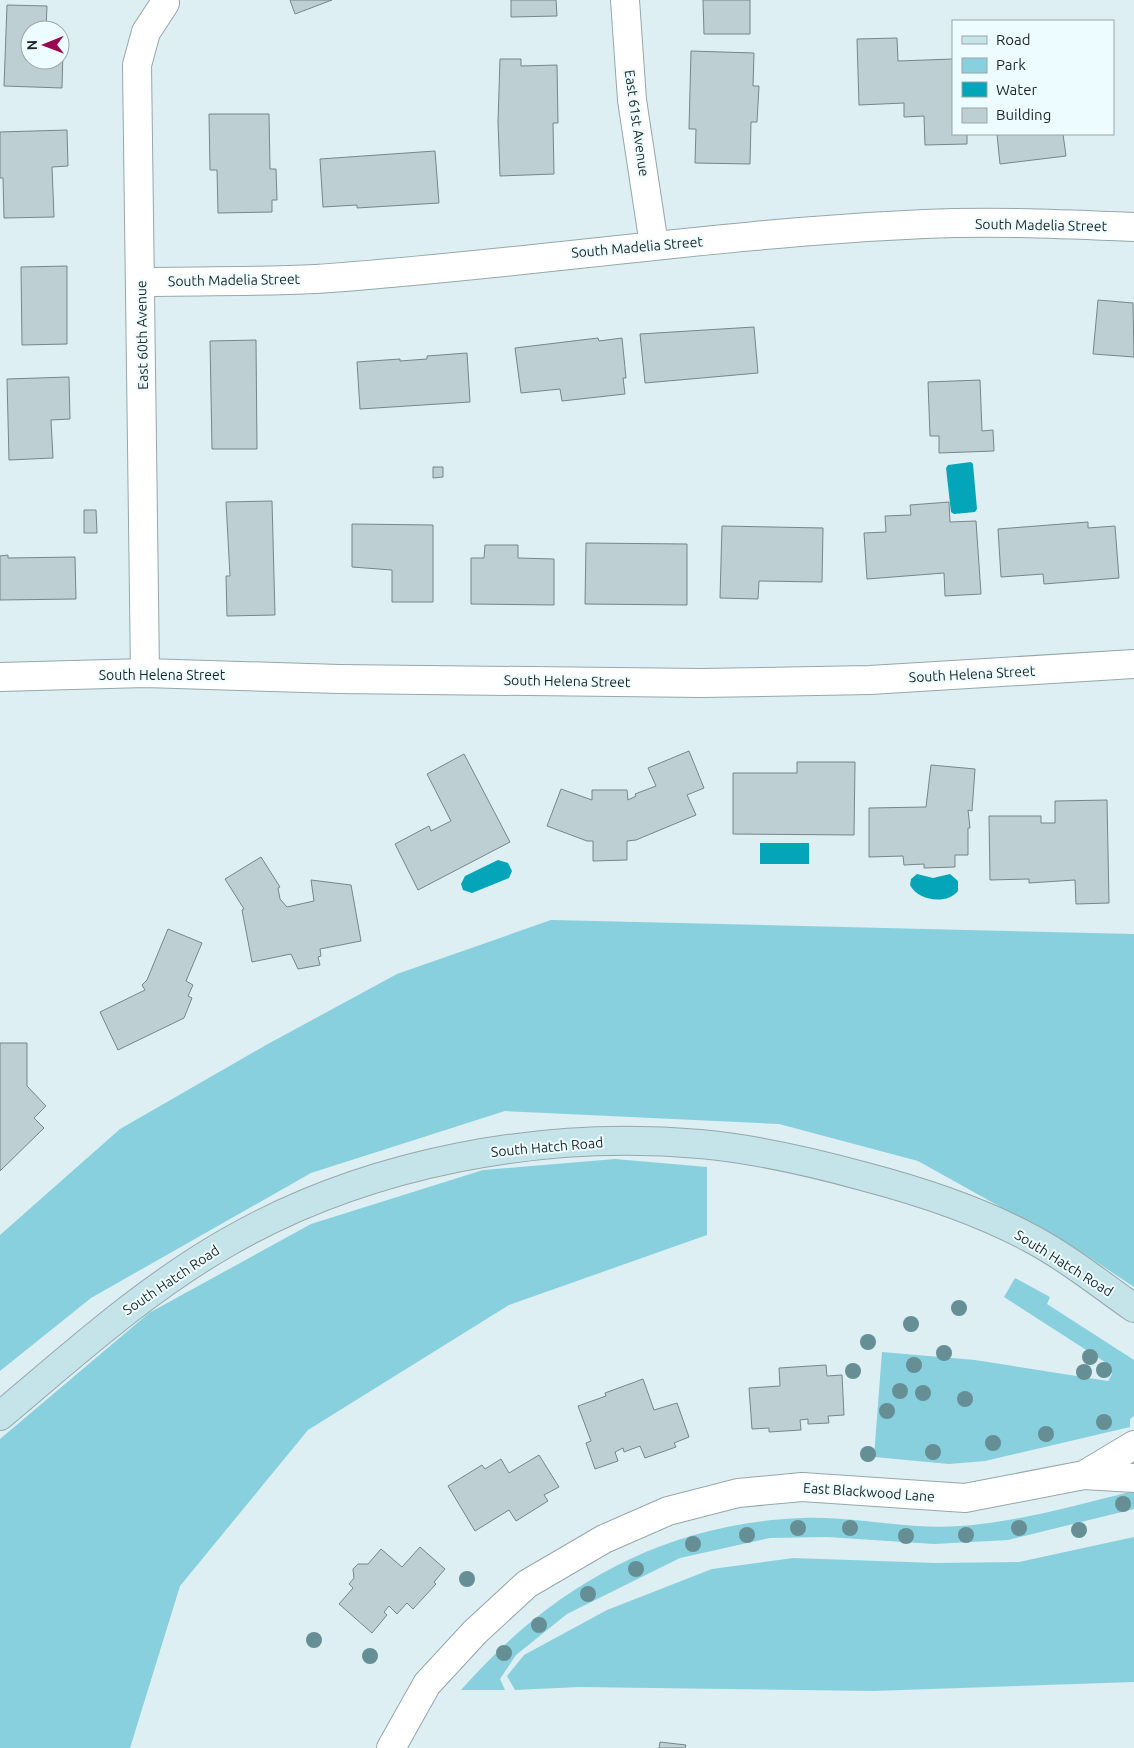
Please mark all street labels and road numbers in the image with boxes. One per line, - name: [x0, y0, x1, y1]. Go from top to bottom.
- street label: East 61st Avenue: [622, 69, 652, 177]
- street label: South Madelia Street: [975, 216, 1108, 234]
- street label: South Madelia Street: [571, 233, 704, 261]
- street label: South Madelia Street: [168, 271, 301, 289]
- street label: East 60th Avenue: [133, 280, 151, 390]
- street label: South Helena Street: [908, 663, 1036, 685]
- street label: South Helena Street: [99, 667, 226, 683]
- street label: South Helena Street: [504, 672, 631, 690]
- street label: South Hatch Road: [490, 1134, 604, 1160]
- street label: South Hatch Road: [1012, 1226, 1116, 1300]
- street label: South Hatch Road: [120, 1242, 222, 1318]
- street label: East Blackwood Lane: [803, 1479, 935, 1505]

